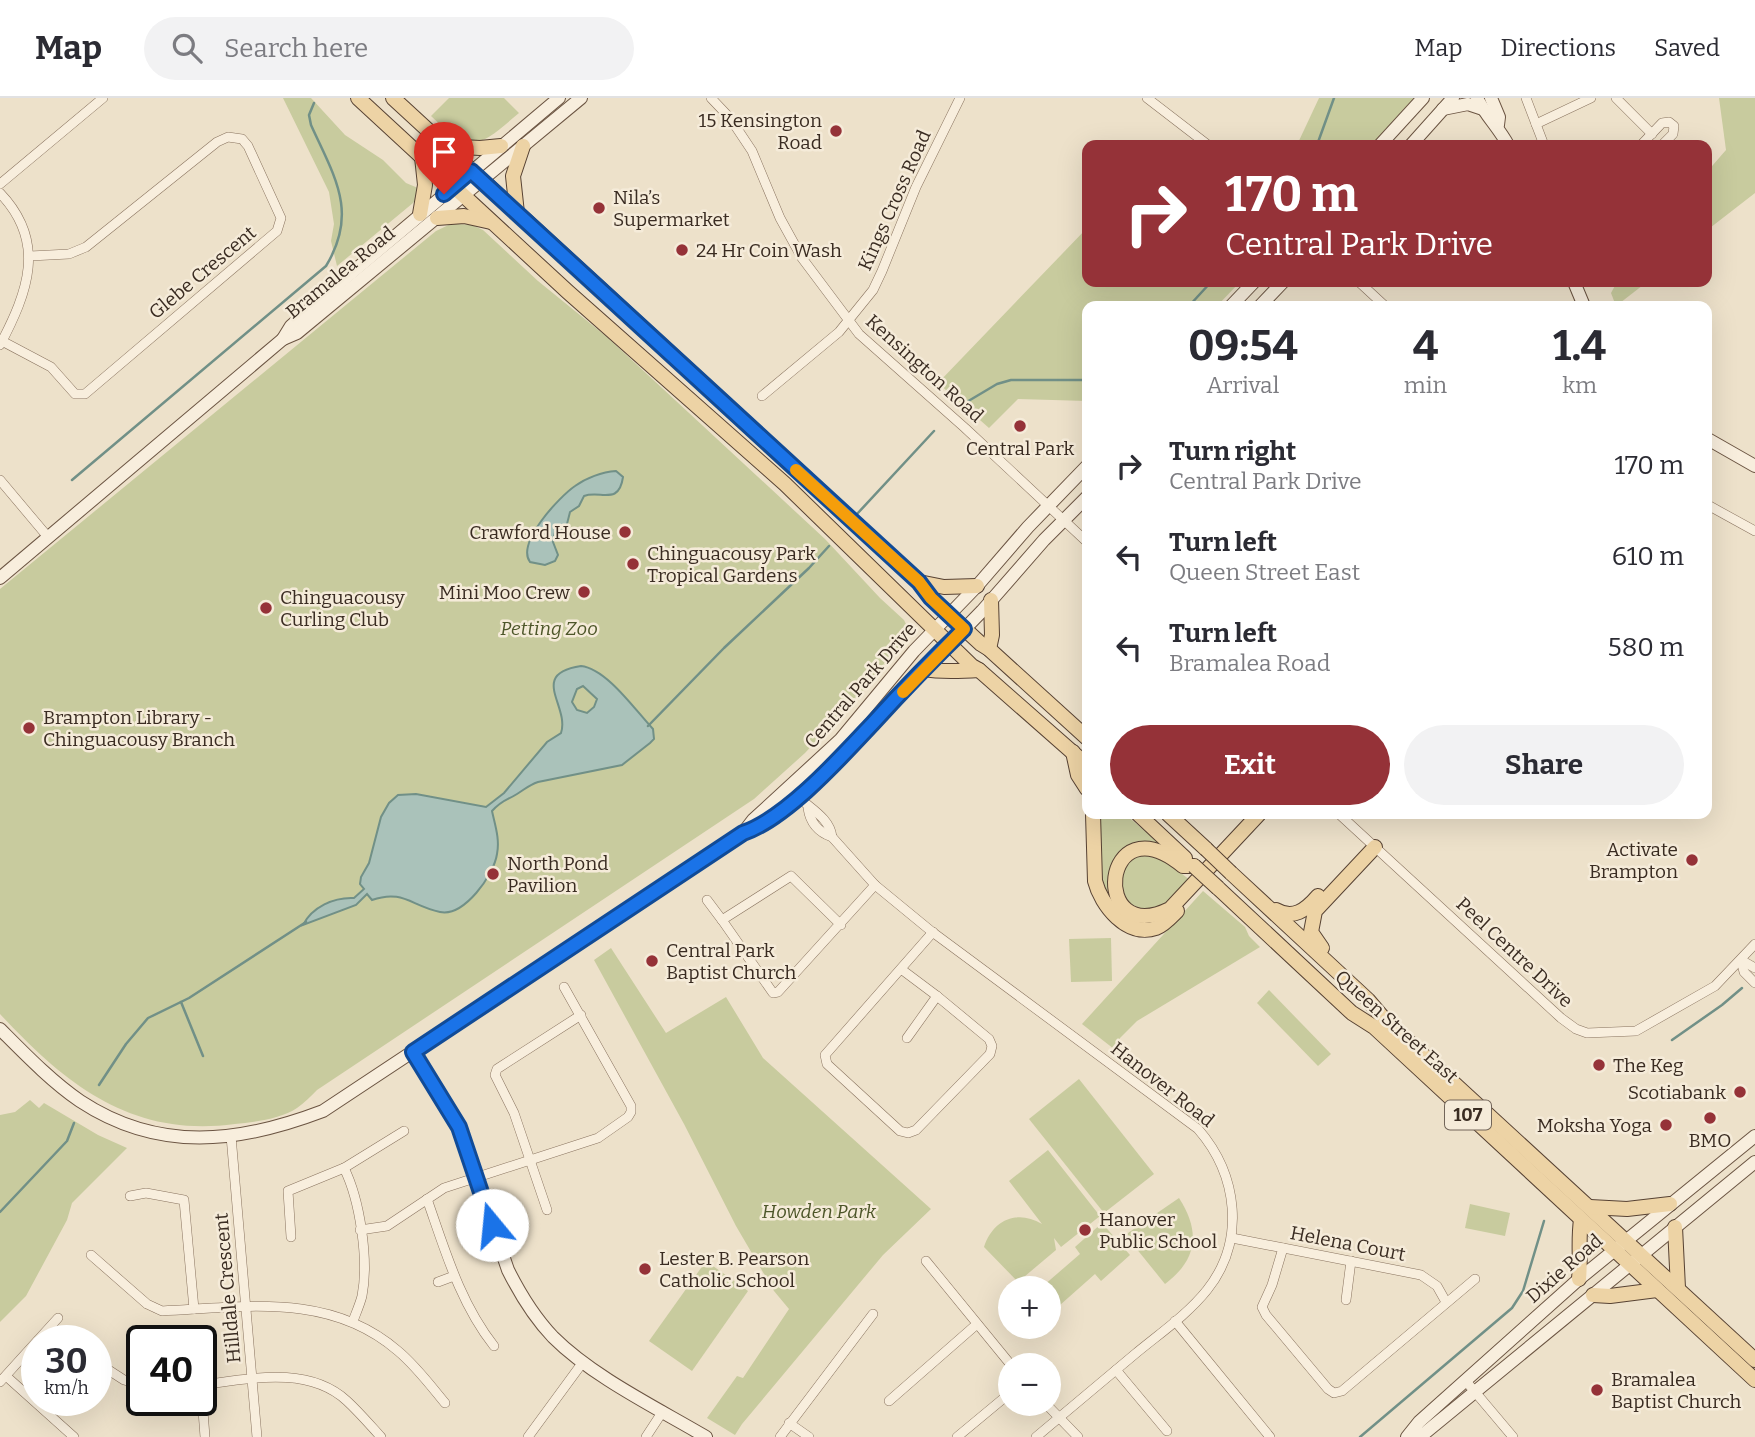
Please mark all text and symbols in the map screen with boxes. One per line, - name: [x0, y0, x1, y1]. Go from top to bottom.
- search box: [144, 17, 634, 80]
- text: Map: [35, 28, 102, 68]
- icon: search: [168, 29, 206, 67]
- text: Search here: [224, 33, 368, 64]
- text: Map: [1414, 34, 1463, 62]
- text: Directions: [1501, 34, 1616, 62]
- text: Saved: [1654, 34, 1720, 62]
- place label: 15 Kensington Road: [698, 109, 822, 154]
- pin: [414, 122, 474, 194]
- marker: 15 Kensington Road: [828, 123, 844, 139]
- street label: Kings Cross Road: [853, 126, 936, 274]
- icon: arrive: [425, 133, 463, 171]
- text: 170 m: [1225, 165, 1358, 224]
- icon: right: [1110, 168, 1201, 259]
- place label: Nila’s Supermarket: [613, 186, 730, 231]
- marker: Nila’s Supermarket: [591, 200, 607, 216]
- street label: Glebe Crescent: [144, 221, 261, 324]
- street label: Bramalea Road: [281, 221, 399, 323]
- text: Central Park Drive: [1225, 225, 1493, 263]
- place label: 24 Hr Coin Wash: [696, 239, 842, 262]
- marker: 24 Hr Coin Wash: [674, 242, 690, 258]
- street label: Kensington Road: [861, 310, 988, 427]
- text: 09:54: [1188, 321, 1298, 371]
- text: 4: [1413, 321, 1438, 371]
- text: 1.4: [1553, 321, 1606, 371]
- text: Arrival: [1206, 371, 1279, 399]
- text: min: [1404, 371, 1447, 399]
- text: km: [1562, 371, 1597, 399]
- marker: Central Park: [1012, 418, 1028, 434]
- text: Turn right: [1169, 436, 1296, 467]
- place label: Central Park: [966, 437, 1075, 460]
- icon: right: [1110, 447, 1148, 485]
- text: 170 m: [1614, 450, 1684, 481]
- text: Central Park Drive: [1169, 467, 1362, 495]
- place label: Crawford House: [469, 521, 611, 544]
- marker: Crawford House: [617, 524, 633, 540]
- text: Turn left: [1169, 527, 1277, 558]
- icon: left: [1110, 538, 1148, 576]
- text: 610 m: [1612, 541, 1684, 572]
- place label: Chinguacousy Park Tropical Gardens: [647, 542, 816, 587]
- marker: Chinguacousy Park Tropical Gardens: [625, 556, 641, 572]
- text: Queen Street East: [1169, 558, 1360, 586]
- place label: Mini Moo Crew: [439, 581, 571, 604]
- marker: Mini Moo Crew: [576, 584, 592, 600]
- place label: Chinguacousy Curling Club: [280, 586, 406, 631]
- marker: Chinguacousy Curling Club: [258, 600, 274, 616]
- park label: Petting Zoo: [500, 617, 598, 640]
- street label: Central Park Drive: [799, 618, 921, 753]
- text: Turn left: [1169, 618, 1277, 649]
- icon: left: [1110, 629, 1148, 667]
- text: 580 m: [1608, 632, 1684, 663]
- text: Bramalea Road: [1169, 649, 1330, 677]
- place label: Brampton Library - Chinguacousy Branch: [43, 706, 235, 751]
- marker: Brampton Library - Chinguacousy Branch: [21, 720, 37, 736]
- button: Exit: [1110, 725, 1390, 805]
- button: Share: [1404, 725, 1684, 805]
- place label: Activate Brampton: [1589, 838, 1678, 883]
- place label: North Pond Pavilion: [507, 852, 609, 897]
- marker: Activate Brampton: [1684, 852, 1700, 868]
- marker: North Pond Pavilion: [485, 866, 501, 882]
- street label: Peel Centre Drive: [1452, 892, 1578, 1012]
- place label: Central Park Baptist Church: [666, 939, 796, 984]
- marker: Central Park Baptist Church: [644, 953, 660, 969]
- street label: Queen Street East: [1330, 965, 1463, 1088]
- street label: Hanover Road: [1106, 1037, 1219, 1132]
- place label: The Keg: [1613, 1054, 1684, 1077]
- marker: The Keg: [1591, 1057, 1607, 1073]
- place label: Scotiabank: [1628, 1081, 1726, 1104]
- marker: Scotiabank: [1732, 1084, 1748, 1100]
- road number: 107: [1445, 1100, 1491, 1130]
- marker: BMO: [1702, 1110, 1718, 1126]
- place label: Moksha Yoga: [1537, 1114, 1653, 1137]
- marker: Moksha Yoga: [1658, 1117, 1674, 1133]
- place label: BMO: [1689, 1129, 1731, 1152]
- position arrow: [455, 1188, 529, 1262]
- park label: Howden Park: [762, 1200, 877, 1223]
- place label: Hanover Public School: [1099, 1208, 1217, 1253]
- street label: Hilldale Crescent: [209, 1212, 246, 1364]
- street label: Helena Court: [1288, 1221, 1408, 1266]
- marker: Hanover Public School: [1077, 1222, 1093, 1238]
- street label: Dixie Road: [1522, 1229, 1607, 1308]
- place label: Lester B. Pearson Catholic School: [659, 1247, 809, 1292]
- marker: Lester B. Pearson Catholic School: [637, 1261, 653, 1277]
- map controls: [998, 1276, 1061, 1416]
- button: +: [998, 1276, 1061, 1339]
- speed limit sign: 40: [126, 1325, 217, 1416]
- text: 30: [45, 1340, 88, 1382]
- button: −: [998, 1353, 1061, 1416]
- place label: Bramalea Baptist Church: [1611, 1368, 1741, 1413]
- text: km/h: [44, 1377, 89, 1399]
- marker: Bramalea Baptist Church: [1589, 1382, 1605, 1398]

